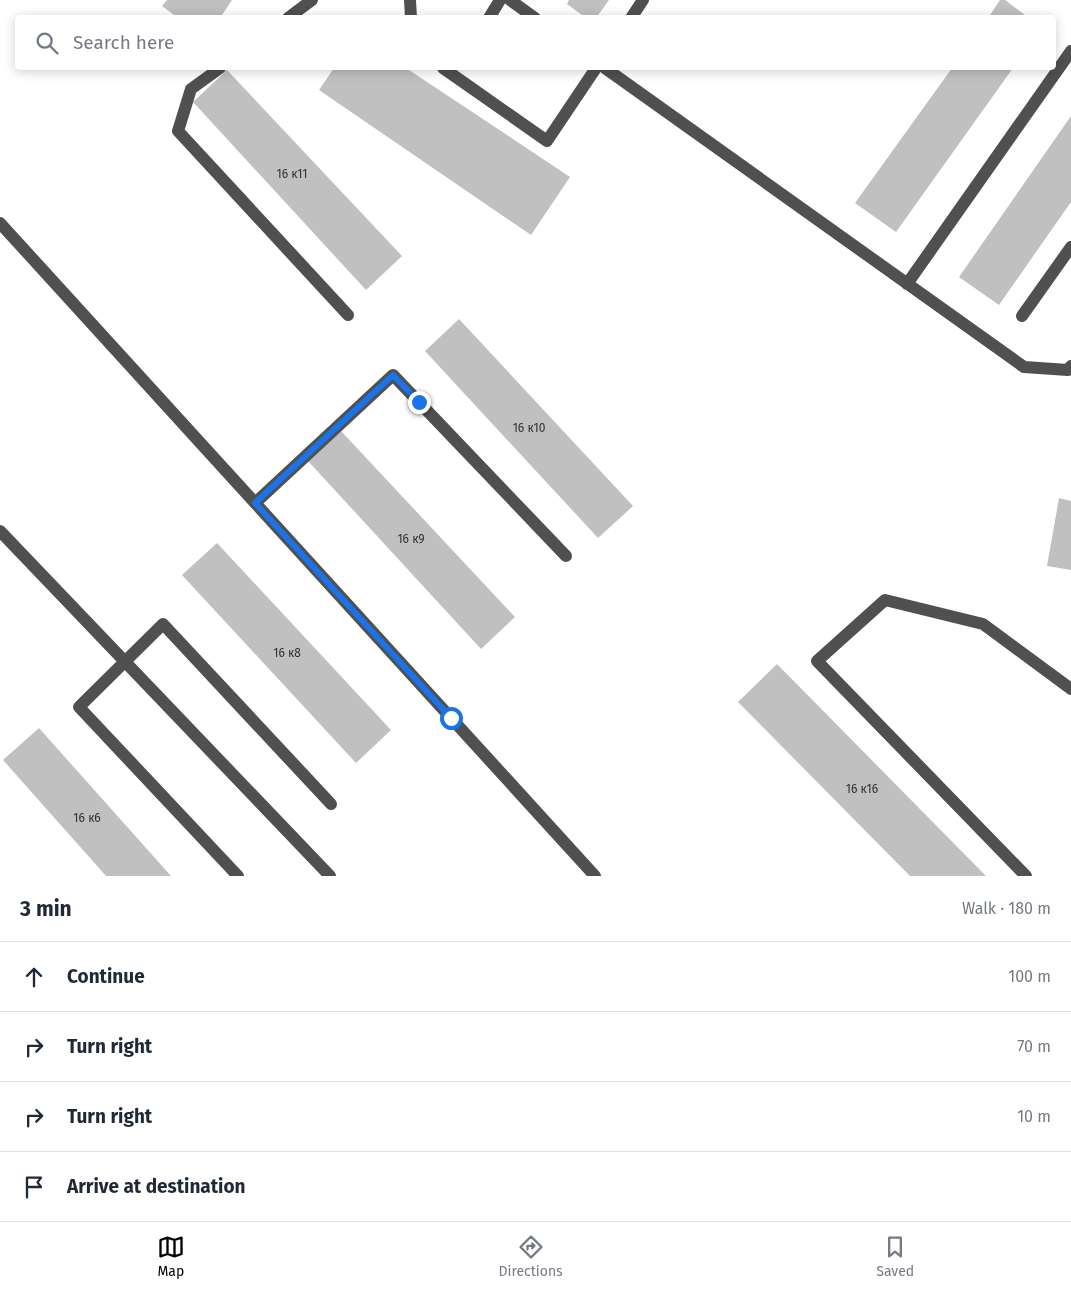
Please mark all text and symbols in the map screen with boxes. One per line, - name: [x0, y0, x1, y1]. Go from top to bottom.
- search box: [15, 15, 1056, 70]
- icon: search: [33, 29, 61, 57]
- text: Search here: [73, 31, 174, 54]
- house number: 16 к11: [276, 167, 308, 181]
- route end: [408, 391, 431, 414]
- house number: 16 к10: [513, 421, 546, 435]
- house number: 16 к9: [397, 532, 425, 546]
- house number: 16 к8: [273, 646, 301, 660]
- route start: [440, 707, 463, 730]
- house number: 16 к16: [846, 782, 878, 796]
- house number: 16 к6: [73, 811, 101, 825]
- text: 3 min: [20, 896, 72, 922]
- text: Walk · 180 m: [962, 899, 1051, 918]
- icon: ahead: [20, 963, 48, 991]
- text: Continue: [67, 965, 145, 988]
- text: 100 m: [1008, 967, 1051, 986]
- icon: right: [20, 1033, 48, 1061]
- text: Turn right: [67, 1035, 152, 1058]
- text: 70 m: [1017, 1037, 1051, 1056]
- icon: right: [20, 1103, 48, 1131]
- text: Turn right: [67, 1105, 152, 1128]
- text: 10 m: [1017, 1107, 1051, 1126]
- icon: arrive: [20, 1173, 48, 1201]
- text: Arrive at destination: [67, 1175, 246, 1198]
- tab: Map: [157, 1233, 185, 1280]
- tab: Directions: [498, 1233, 563, 1280]
- tab: Saved: [876, 1233, 914, 1280]

